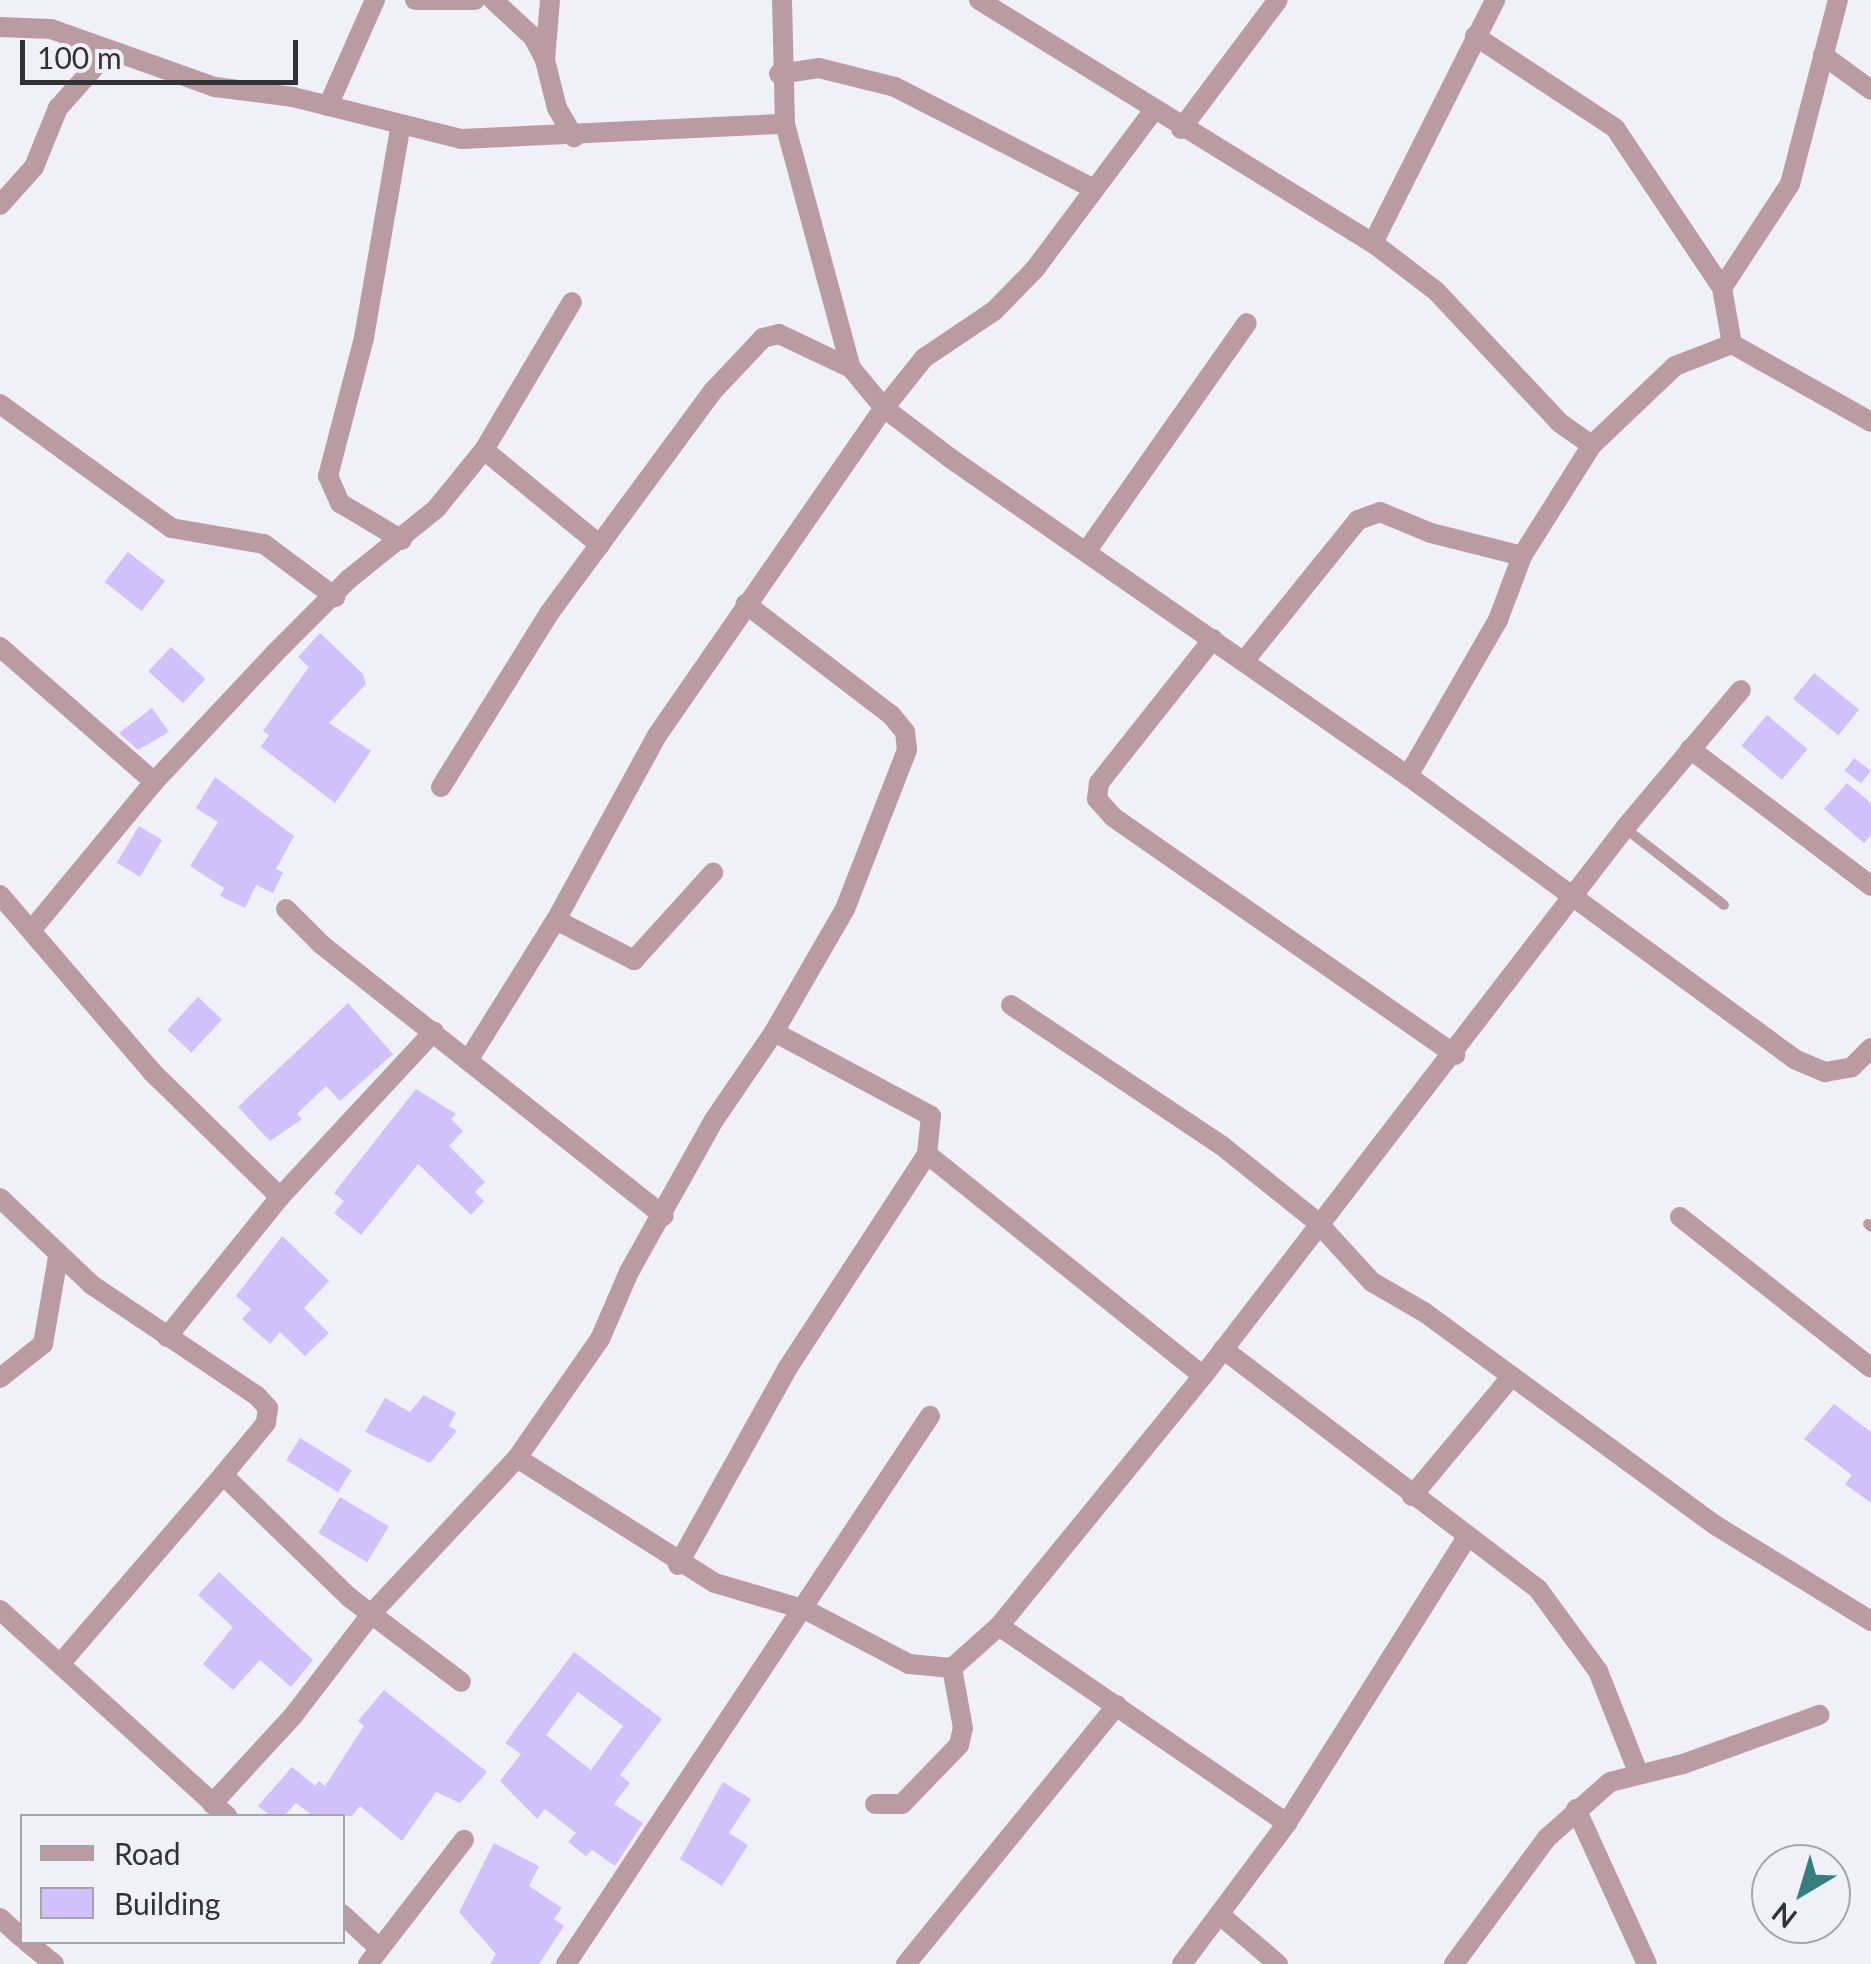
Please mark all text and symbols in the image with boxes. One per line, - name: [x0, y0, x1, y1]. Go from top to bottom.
- scale bar: [25, 20, 302, 82]
- text: 100 m: [37, 39, 122, 75]
- legend: [20, 1814, 345, 1944]
- text: Road: [114, 1835, 181, 1871]
- north arrow: [1751, 1844, 1851, 1944]
- text: Building: [114, 1885, 220, 1921]
- text: N: [1765, 1896, 1803, 1936]

